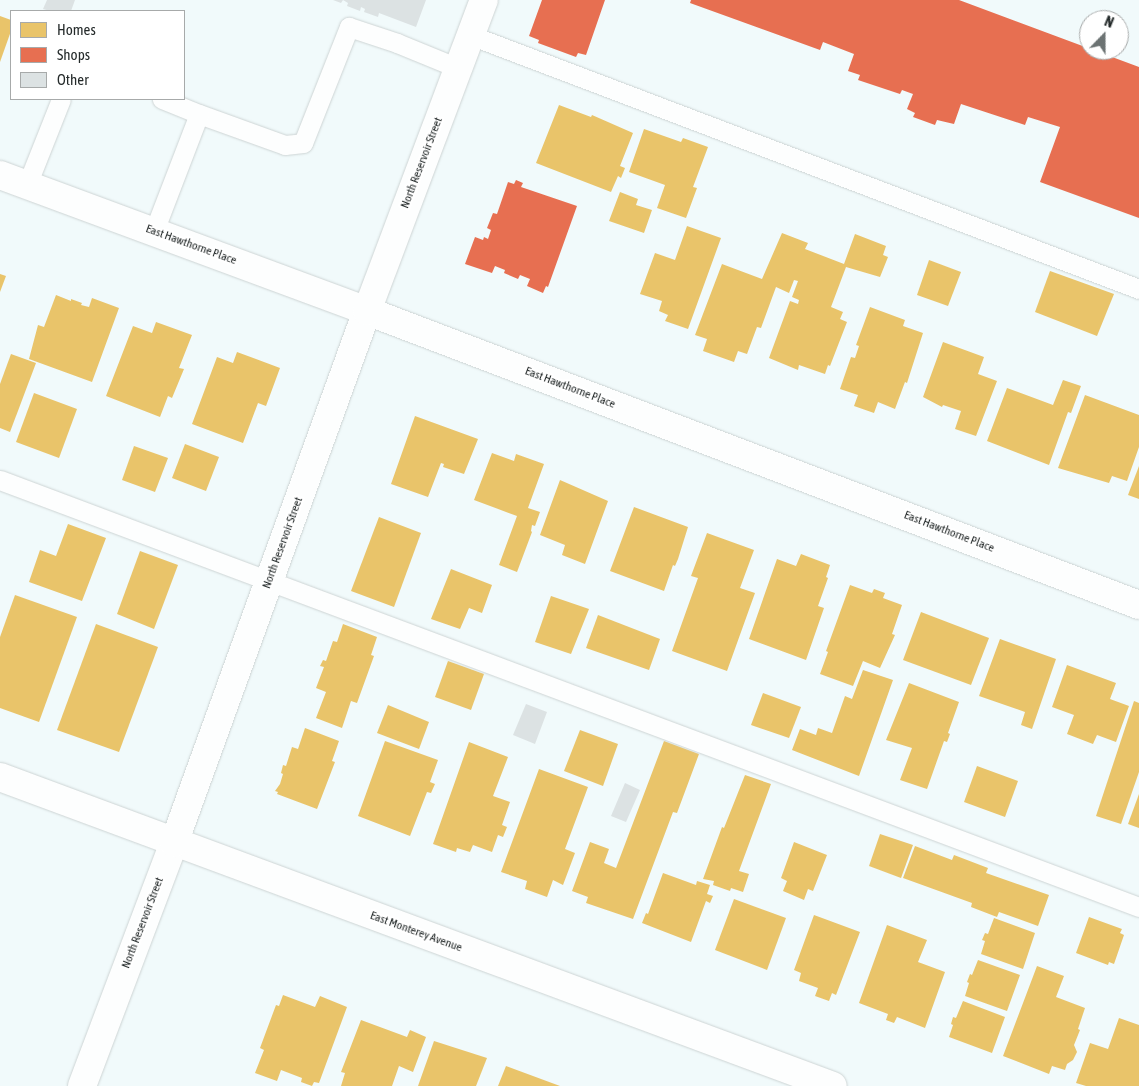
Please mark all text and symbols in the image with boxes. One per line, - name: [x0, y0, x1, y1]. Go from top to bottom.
- legend: [10, 10, 185, 100]
- north arrow: [1079, 10, 1129, 60]
- text: N: [1102, 13, 1116, 31]
- text: Homes: [57, 21, 96, 38]
- text: Shops: [57, 46, 90, 63]
- text: Other: [57, 71, 89, 88]
- street label: North Reservoir Street: [398, 115, 446, 211]
- street label: East Hawthorne Place: [144, 222, 238, 268]
- street label: East Hawthorne Place: [523, 364, 617, 412]
- street label: North Reservoir Street: [260, 495, 306, 591]
- street label: East Hawthorne Place: [902, 508, 996, 556]
- street label: North Reservoir Street: [119, 875, 167, 971]
- street label: East Monterey Avenue: [368, 909, 464, 955]

